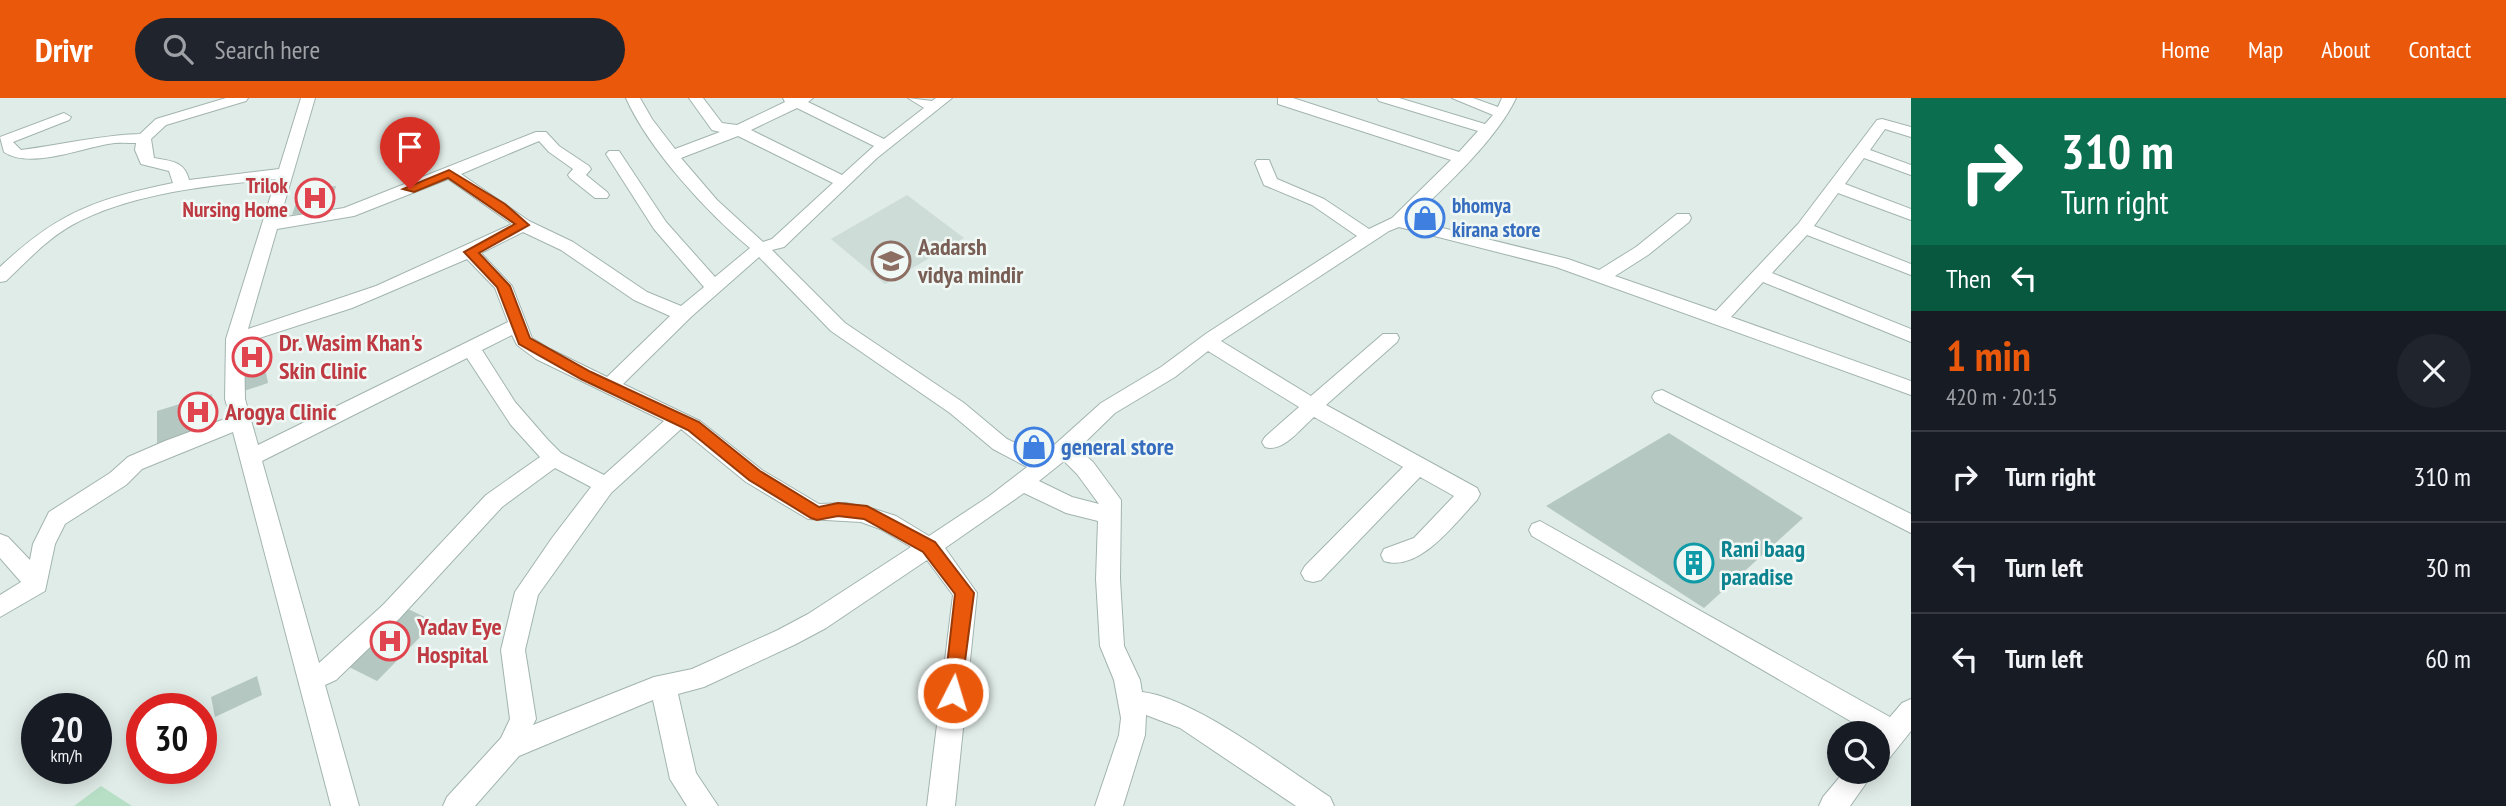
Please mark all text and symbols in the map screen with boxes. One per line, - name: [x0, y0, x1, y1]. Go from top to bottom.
- search box: [135, 18, 625, 81]
- text: Drivr: [35, 28, 93, 71]
- icon: search: [159, 30, 197, 68]
- text: Search here: [215, 33, 320, 66]
- text: Home: [2161, 34, 2210, 65]
- text: Map: [2248, 34, 2283, 65]
- text: About: [2321, 34, 2370, 65]
- text: Contact: [2408, 34, 2471, 65]
- pin: [380, 117, 440, 189]
- text: 310 m: [2061, 119, 2174, 183]
- icon: right: [1946, 126, 2037, 217]
- icon: arrive: [391, 128, 429, 166]
- place label: Trilok Nursing Home: [183, 172, 288, 223]
- hospital icon: Trilok Nursing Home: [294, 177, 336, 219]
- text: Turn right: [2061, 181, 2169, 223]
- place label: bhomya kirana store: [1452, 192, 1541, 243]
- shop icon: bhomya kirana store: [1404, 197, 1446, 239]
- place label: Aadarsh vidya mindir: [917, 231, 1024, 290]
- school or university icon: Aadarsh vidya mindir: [870, 240, 912, 282]
- icon: left: [2005, 259, 2043, 297]
- text: Then: [1946, 262, 1991, 295]
- place label: Dr. Wasim Khan's Skin Clinic: [279, 327, 423, 386]
- text: 1 min: [1946, 328, 2031, 383]
- button: close: [2397, 334, 2471, 408]
- hospital icon: Dr. Wasim Khan's Skin Clinic: [231, 336, 273, 378]
- text: 420 m · 20:15: [1946, 382, 2058, 411]
- hospital icon: Arogya Clinic: [177, 391, 219, 433]
- place label: Arogya Clinic: [224, 396, 337, 427]
- shop icon: general store: [1013, 426, 1055, 468]
- place label: general store: [1061, 431, 1174, 462]
- icon: right: [1946, 458, 1984, 496]
- text: Turn right: [2005, 460, 2096, 493]
- text: 310 m: [2413, 460, 2471, 493]
- place label: Rani baag paradise: [1721, 533, 1805, 592]
- building icon: Rani baag paradise: [1673, 542, 1715, 584]
- icon: left: [1946, 549, 1984, 587]
- text: Turn left: [2005, 551, 2083, 584]
- text: 30 m: [2425, 551, 2471, 584]
- place label: Yadav Eye Hospital: [416, 611, 502, 670]
- hospital icon: Yadav Eye Hospital: [369, 620, 411, 662]
- icon: left: [1946, 640, 1984, 678]
- text: Turn left: [2005, 642, 2083, 675]
- text: 60 m: [2425, 642, 2471, 675]
- position arrow: [916, 656, 990, 730]
- speed limit sign: 30: [126, 693, 217, 784]
- text: 20: [50, 706, 83, 752]
- map controls: [1827, 721, 1890, 784]
- button: search: [1827, 721, 1890, 784]
- text: km/h: [51, 744, 82, 767]

